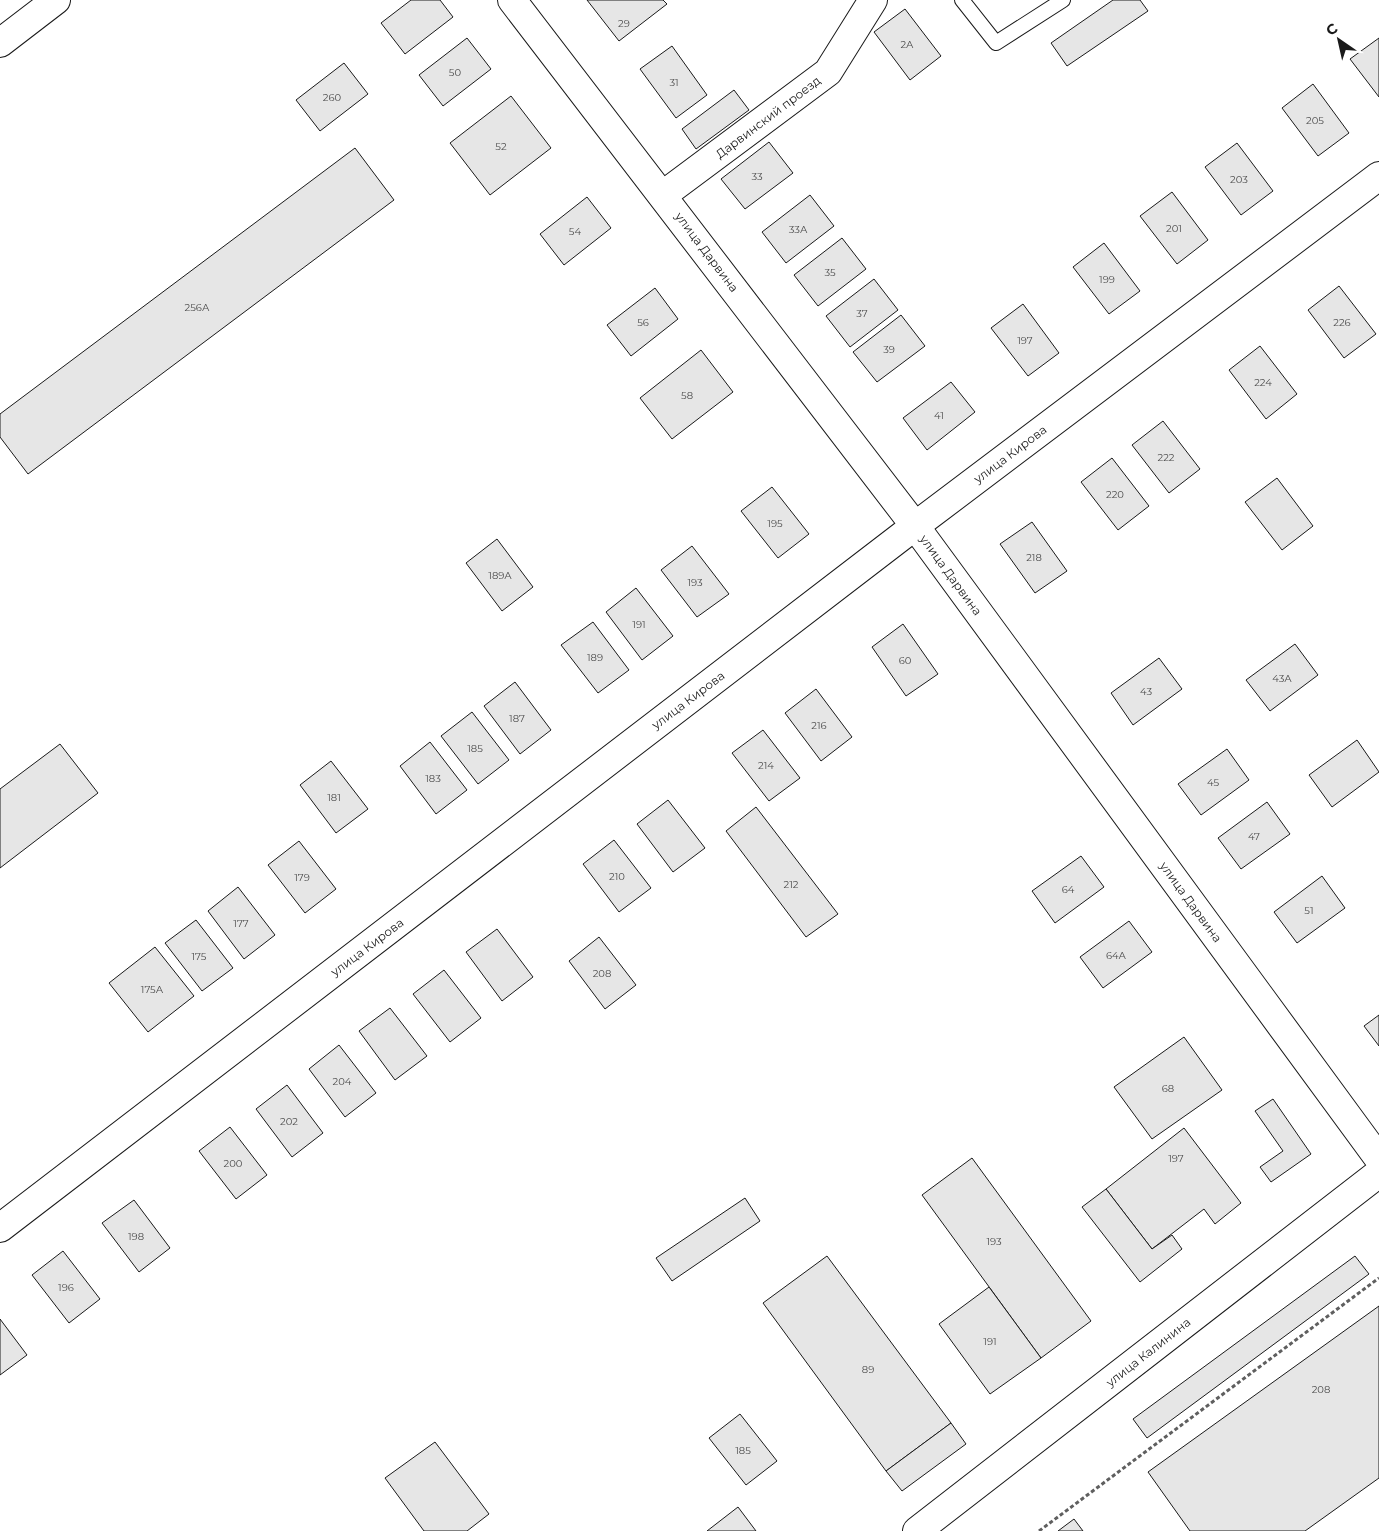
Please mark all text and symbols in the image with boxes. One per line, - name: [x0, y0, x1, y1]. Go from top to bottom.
- north arrow: [1314, 15, 1364, 65]
- house number: 29: [618, 17, 630, 30]
- text: С: [1322, 19, 1341, 40]
- house number: 2А: [900, 38, 914, 51]
- house number: 50: [449, 66, 462, 79]
- street label: Дарвинский проезд: [713, 73, 824, 161]
- house number: 31: [669, 76, 679, 89]
- house number: 260: [323, 91, 342, 104]
- house number: 205: [1306, 114, 1324, 127]
- house number: 52: [495, 140, 507, 153]
- house number: 33: [751, 170, 763, 183]
- house number: 203: [1230, 173, 1248, 186]
- street label: улица Дарвина: [672, 208, 742, 295]
- house number: 201: [1166, 222, 1182, 235]
- house number: 33А: [789, 223, 808, 236]
- house number: 54: [569, 225, 582, 238]
- house number: 35: [824, 266, 836, 279]
- house number: 199: [1099, 273, 1115, 286]
- house number: 256А: [185, 301, 210, 314]
- house number: 37: [856, 307, 868, 320]
- house number: 56: [637, 316, 649, 329]
- house number: 226: [1333, 316, 1351, 329]
- house number: 197: [1017, 334, 1033, 347]
- house number: 39: [883, 343, 895, 356]
- house number: 224: [1254, 376, 1272, 389]
- house number: 58: [681, 389, 693, 402]
- house number: 41: [934, 409, 944, 422]
- street label: улица Кирова: [970, 422, 1049, 487]
- house number: 222: [1157, 451, 1175, 464]
- house number: 220: [1106, 488, 1124, 501]
- house number: 195: [767, 517, 783, 530]
- street label: улица Дарвина: [916, 531, 985, 618]
- house number: 218: [1026, 551, 1042, 564]
- house number: 189А: [488, 569, 512, 582]
- house number: 193: [687, 576, 703, 589]
- house number: 191: [632, 618, 646, 631]
- house number: 189: [587, 651, 603, 664]
- house number: 60: [899, 654, 912, 667]
- street label: улица Кирова: [648, 668, 727, 733]
- house number: 43А: [1272, 672, 1292, 685]
- house number: 43: [1140, 685, 1152, 698]
- house number: 187: [509, 712, 525, 725]
- house number: 216: [811, 719, 827, 732]
- house number: 185: [467, 742, 483, 755]
- house number: 214: [758, 759, 774, 772]
- house number: 183: [425, 772, 441, 785]
- house number: 45: [1207, 776, 1219, 789]
- house number: 181: [327, 791, 341, 804]
- house number: 47: [1248, 830, 1260, 843]
- street label: улица Дарвина: [1156, 858, 1225, 945]
- house number: 210: [609, 870, 625, 883]
- house number: 179: [294, 871, 310, 884]
- house number: 212: [784, 878, 799, 891]
- house number: 64: [1062, 883, 1075, 896]
- house number: 51: [1304, 904, 1314, 917]
- street label: улица Кирова: [327, 915, 406, 980]
- house number: 177: [233, 917, 249, 930]
- house number: 64А: [1106, 949, 1127, 962]
- house number: 175: [192, 950, 207, 963]
- house number: 208: [593, 967, 611, 980]
- house number: 175А: [141, 983, 164, 996]
- house number: 204: [333, 1075, 352, 1088]
- house number: 68: [1162, 1082, 1174, 1095]
- house number: 202: [280, 1115, 298, 1128]
- house number: 197: [1168, 1152, 1184, 1165]
- house number: 200: [224, 1157, 243, 1170]
- house number: 198: [128, 1230, 144, 1243]
- house number: 193: [986, 1235, 1002, 1248]
- house number: 196: [58, 1281, 74, 1294]
- street label: улица Калинина: [1102, 1314, 1193, 1390]
- house number: 191: [983, 1335, 997, 1348]
- house number: 89: [862, 1363, 874, 1376]
- house number: 208: [1312, 1383, 1330, 1396]
- house number: 185: [735, 1444, 751, 1457]

